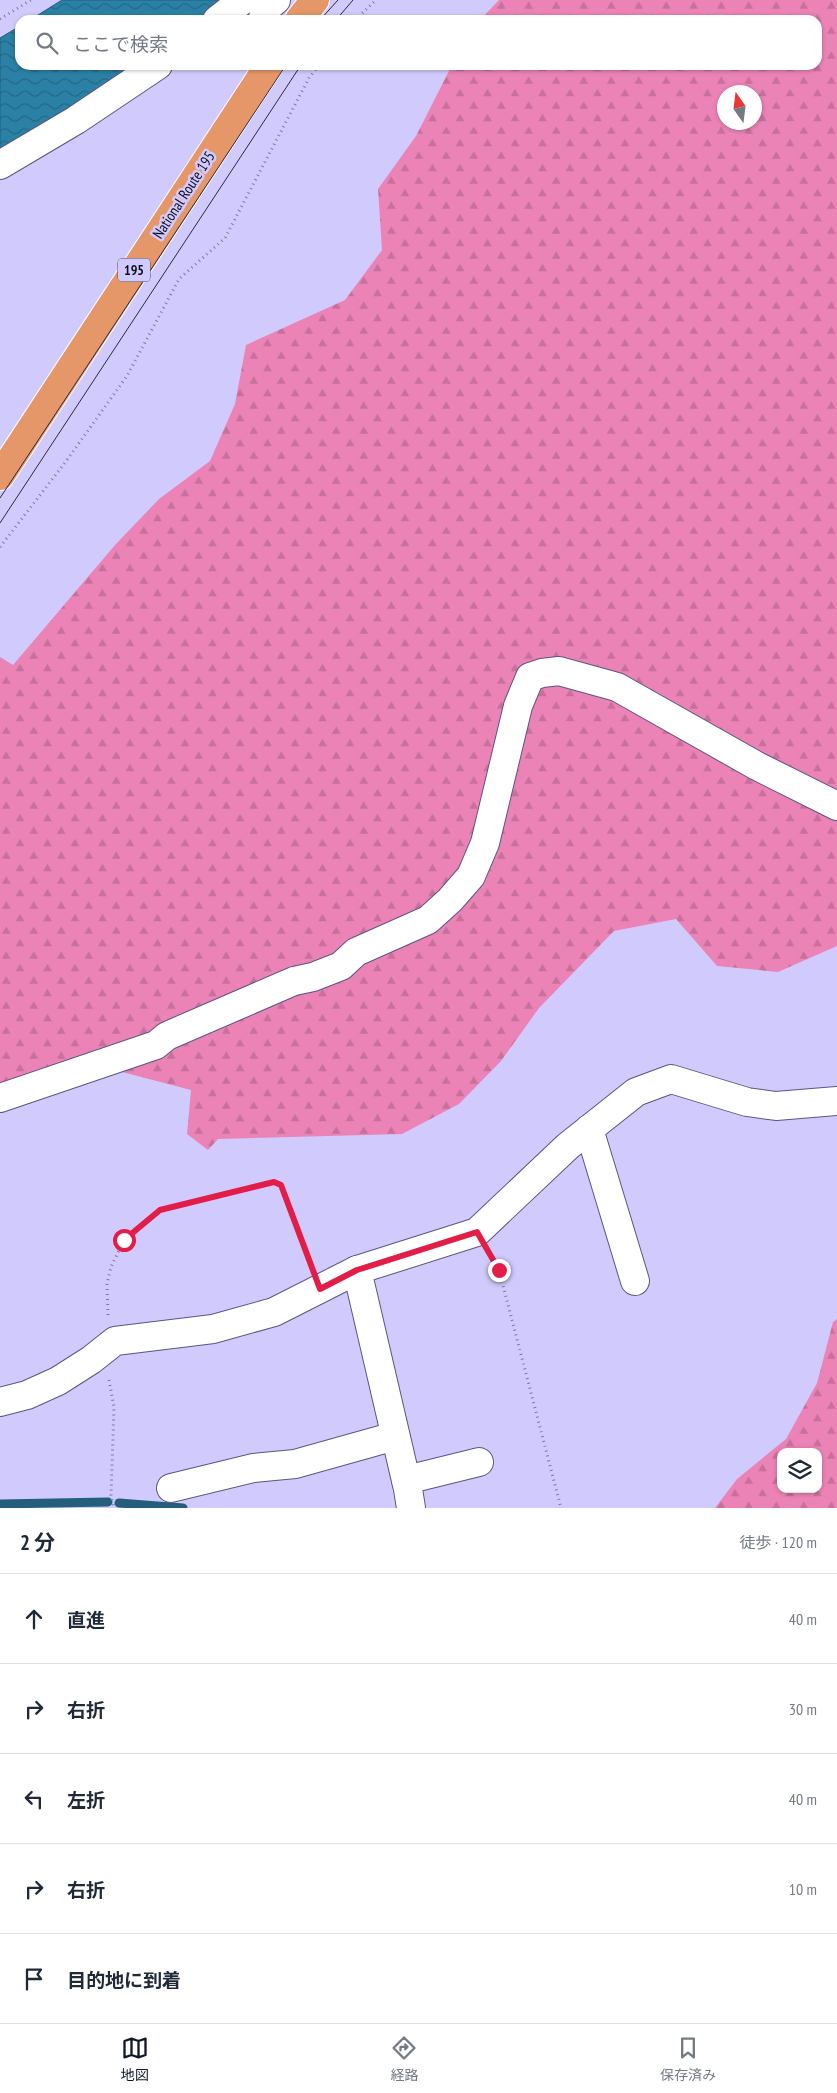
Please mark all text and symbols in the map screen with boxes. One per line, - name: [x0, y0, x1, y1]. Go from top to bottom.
- search box: [15, 15, 822, 70]
- icon: search: [33, 29, 61, 57]
- text: ここで検索: [73, 32, 168, 56]
- north arrow: [717, 85, 762, 130]
- street label: National Route 195: [148, 147, 219, 242]
- road number: 195: [118, 258, 150, 282]
- route start: [113, 1229, 136, 1252]
- route end: [488, 1259, 511, 1282]
- map controls: [777, 1448, 822, 1493]
- button: layers: [777, 1448, 822, 1493]
- text: 2 分: [20, 1529, 55, 1556]
- text: 徒歩 · 120 m: [739, 1532, 817, 1552]
- icon: ahead: [20, 1605, 48, 1633]
- text: 直進: [67, 1608, 105, 1632]
- text: 40 m: [789, 1609, 817, 1629]
- icon: right: [20, 1695, 48, 1723]
- text: 右折: [67, 1698, 105, 1722]
- text: 30 m: [789, 1699, 817, 1719]
- icon: left: [20, 1785, 48, 1813]
- text: 左折: [67, 1788, 105, 1812]
- text: 40 m: [789, 1789, 817, 1809]
- icon: right: [20, 1875, 48, 1903]
- text: 右折: [67, 1878, 105, 1902]
- text: 10 m: [789, 1879, 817, 1899]
- icon: arrive: [20, 1965, 48, 1993]
- text: 目的地に到着: [67, 1968, 181, 1992]
- tab: 地図: [121, 2034, 149, 2084]
- tab: 経路: [390, 2034, 418, 2084]
- tab: 保存済み: [660, 2034, 716, 2084]

